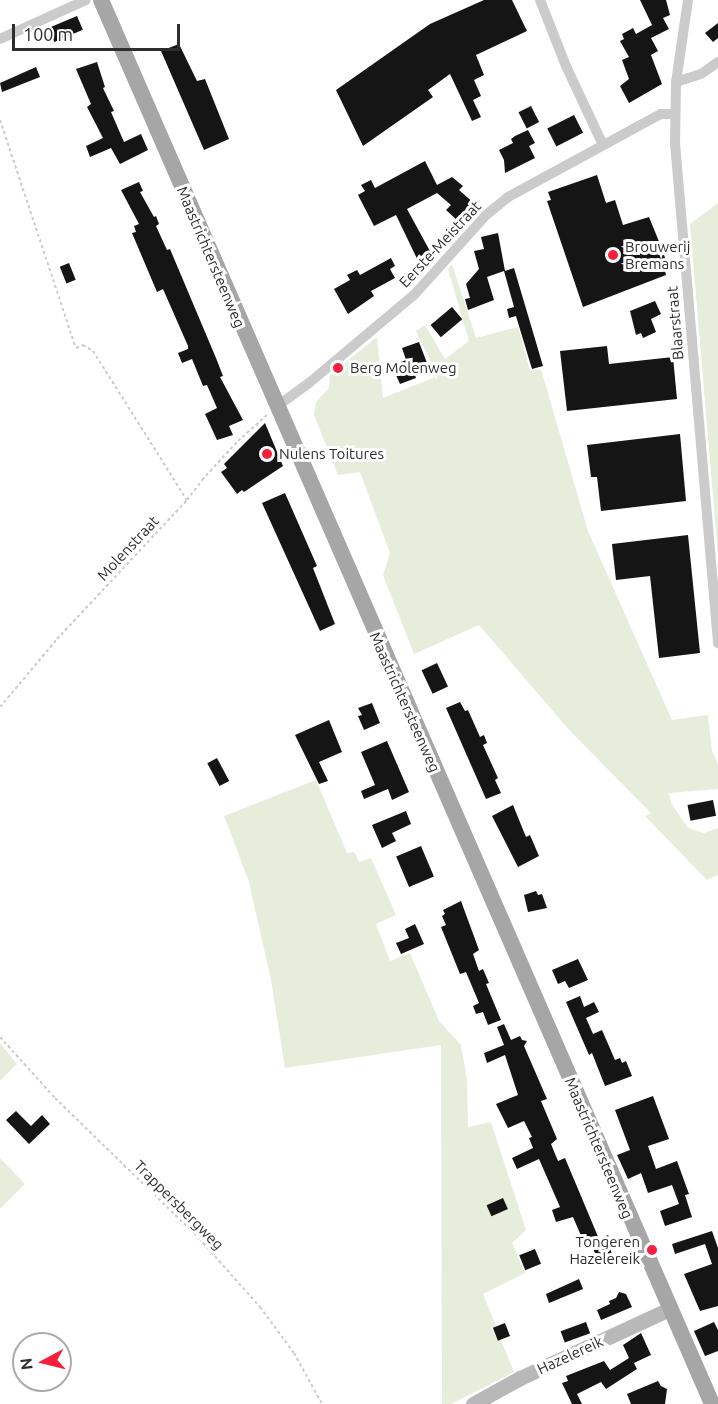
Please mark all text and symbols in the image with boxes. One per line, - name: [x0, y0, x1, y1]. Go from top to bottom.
- scale bar: [15, 12, 183, 50]
- text: 100 m: [23, 24, 73, 44]
- street label: Maastrichtersteenweg: [173, 184, 249, 330]
- street label: Eerste-Meistraat: [395, 197, 485, 291]
- place label: Brouwerij Bremans: [625, 237, 690, 272]
- marker: Brouwerij Bremans: [606, 248, 620, 262]
- street label: Blaarstraat: [663, 285, 687, 361]
- place label: Berg Molenweg: [350, 359, 457, 377]
- marker: Berg Molenweg: [331, 361, 345, 375]
- place label: Nulens Toitures: [279, 445, 384, 463]
- marker: Nulens Toitures: [260, 447, 274, 461]
- street label: Molenstraat: [93, 512, 163, 584]
- street label: Maastrichtersteenweg: [366, 629, 444, 775]
- street label: Maastrichtersteenweg: [561, 1075, 637, 1221]
- street label: Trappersbergweg: [131, 1157, 227, 1253]
- place label: Tongeren Hazelereik: [569, 1232, 640, 1267]
- marker: Tongeren Hazelereik: [645, 1243, 659, 1257]
- north arrow: [12, 1332, 72, 1392]
- street label: Hazelereik: [534, 1332, 606, 1378]
- text: N: [16, 1357, 36, 1371]

